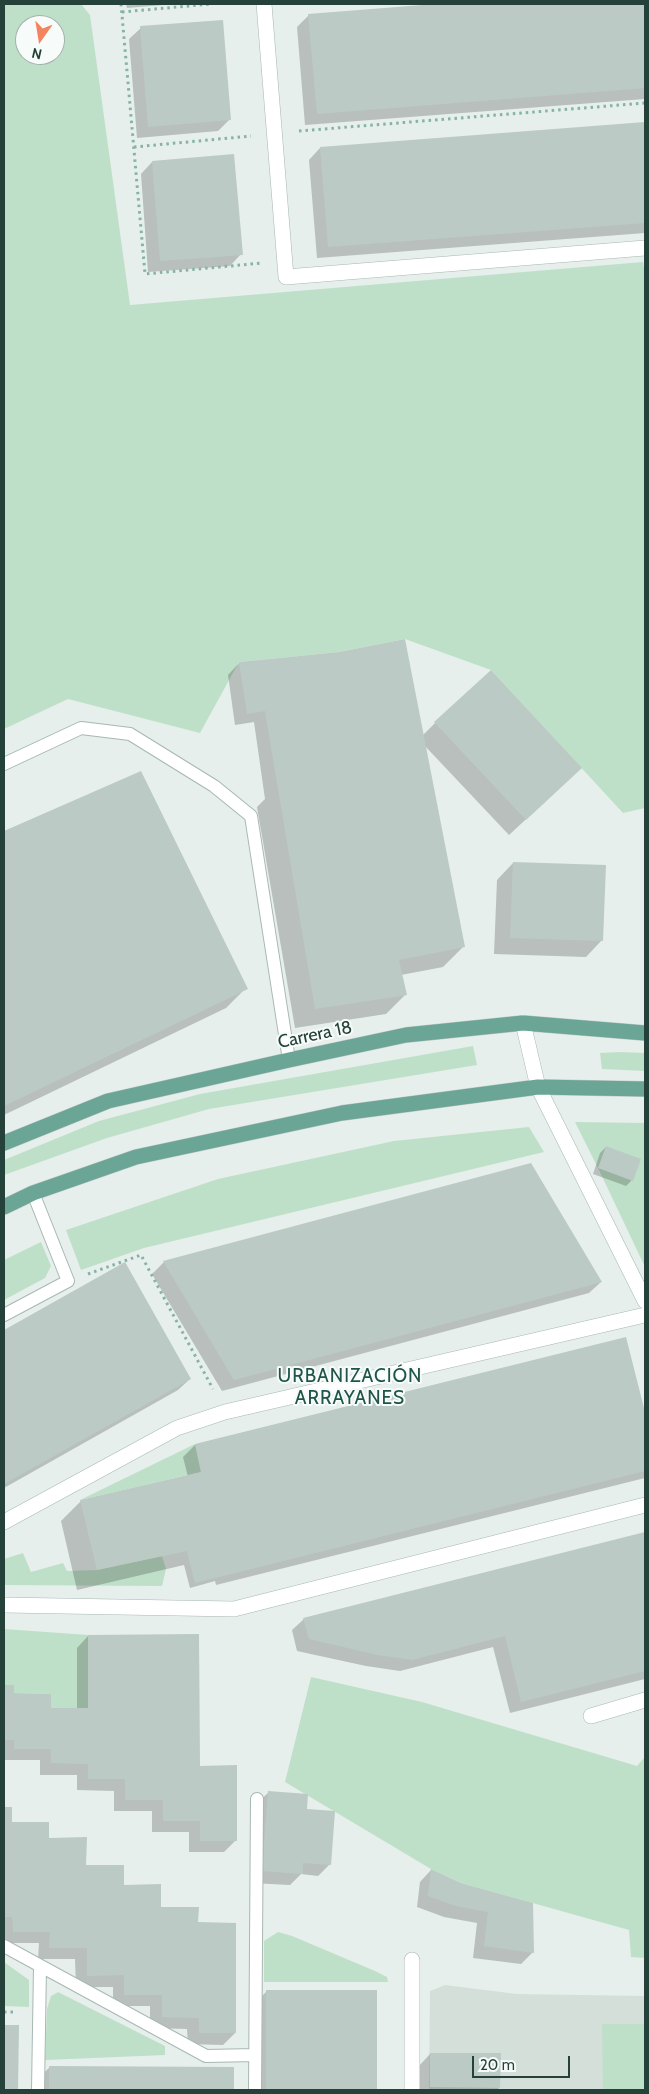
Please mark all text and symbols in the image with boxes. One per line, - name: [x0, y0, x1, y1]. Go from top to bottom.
- north arrow: [15, 15, 65, 65]
- text: N: [30, 44, 44, 64]
- street label: Carrera 18: [276, 1017, 354, 1053]
- district label: URBANIZACIÓN ARRAYANES: [276, 1365, 424, 1409]
- scale bar: [474, 2046, 572, 2078]
- text: 20 m: [480, 2056, 515, 2074]

